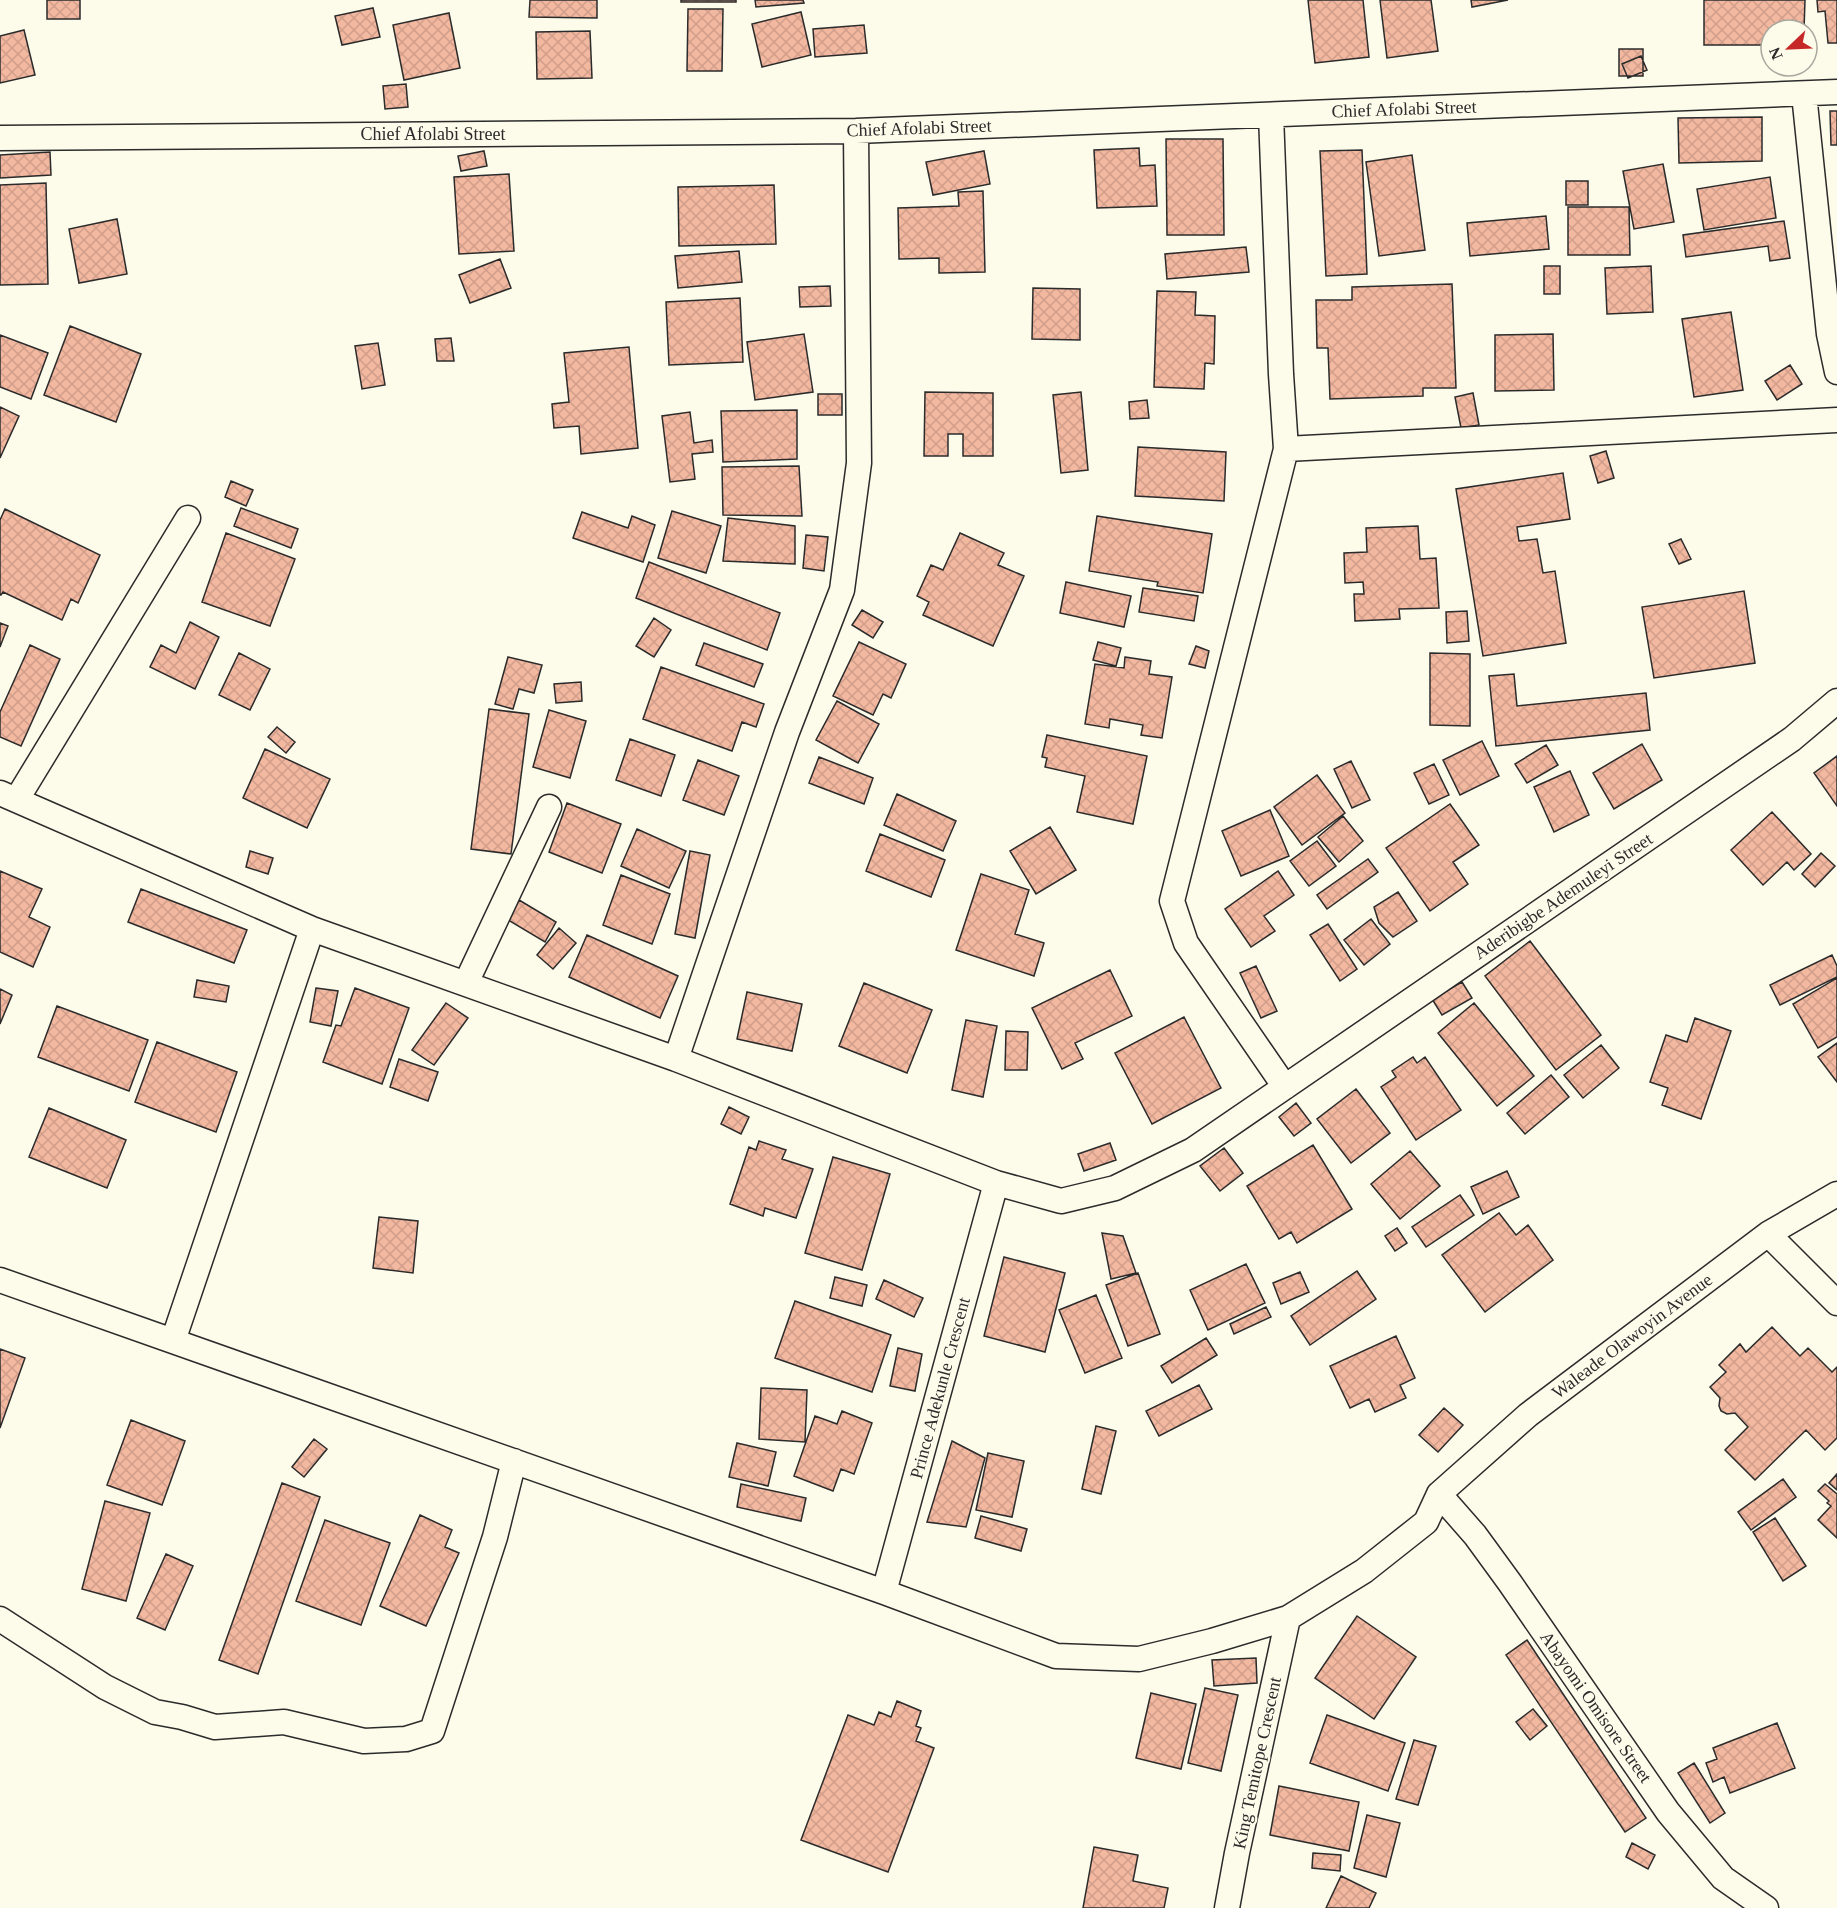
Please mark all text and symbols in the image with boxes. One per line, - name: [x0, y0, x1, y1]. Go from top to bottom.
- north arrow: [1759, 18, 1819, 78]
- text: N: [1765, 45, 1786, 62]
- street label: Chief Afolabi Street: [1331, 96, 1477, 122]
- street label: Chief Afolabi Street: [846, 115, 992, 141]
- street label: Chief Afolabi Street: [361, 124, 505, 144]
- street label: Aderibigbe Ademuleyi Street: [1470, 829, 1656, 963]
- street label: Waleade Olawoyin Avenue: [1548, 1269, 1716, 1403]
- street label: Prince Adekunle Crescent: [906, 1295, 974, 1481]
- street label: Abayomi Omisore Street: [1536, 1628, 1656, 1786]
- street label: King Temitope Crescent: [1229, 1675, 1285, 1851]

